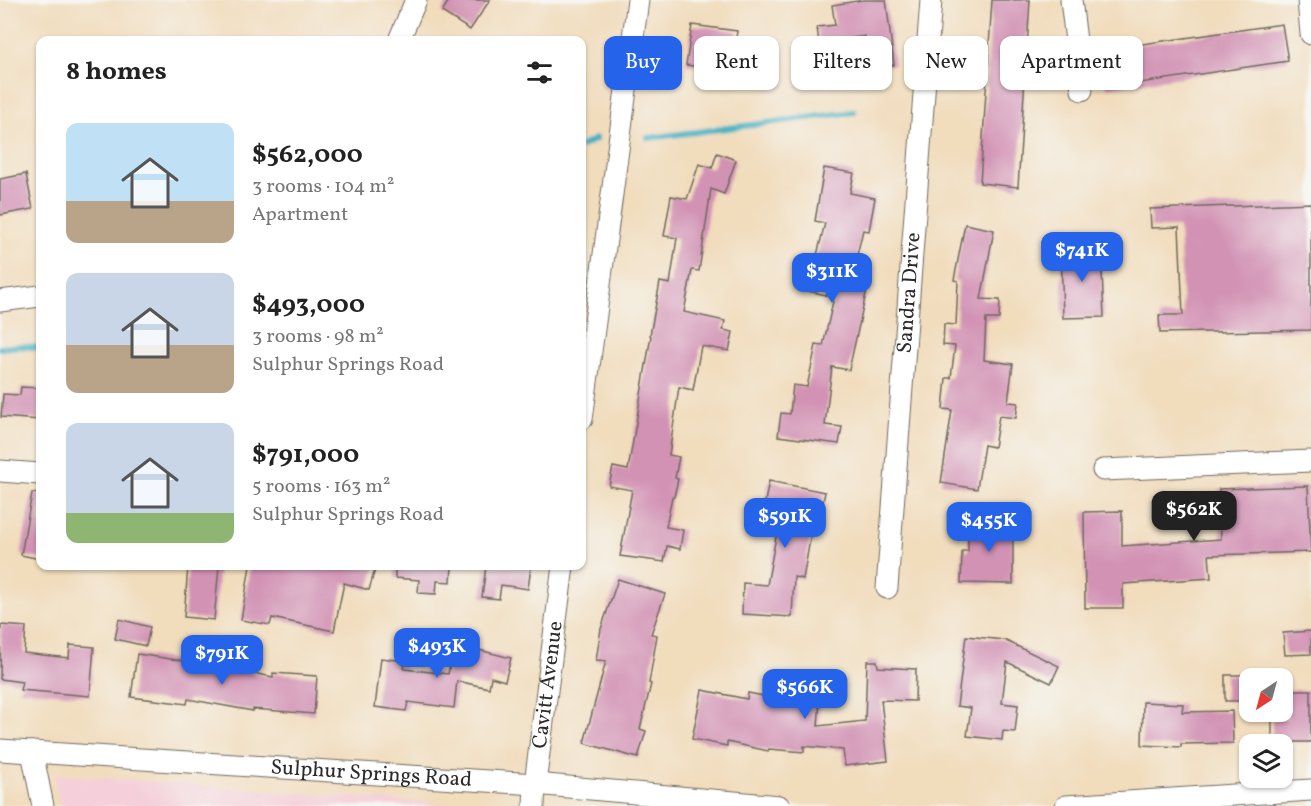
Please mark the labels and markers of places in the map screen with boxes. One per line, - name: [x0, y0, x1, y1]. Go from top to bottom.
- pin: $741K: [1040, 232, 1124, 283]
- pin: $311K: [790, 253, 874, 304]
- pin: $562K: [1152, 491, 1236, 542]
- pin: $591K: [743, 498, 827, 549]
- pin: $455K: [947, 502, 1031, 553]
- pin: $493K: [395, 628, 479, 679]
- pin: $791K: [180, 635, 264, 686]
- pin: $566K: [763, 669, 847, 720]

